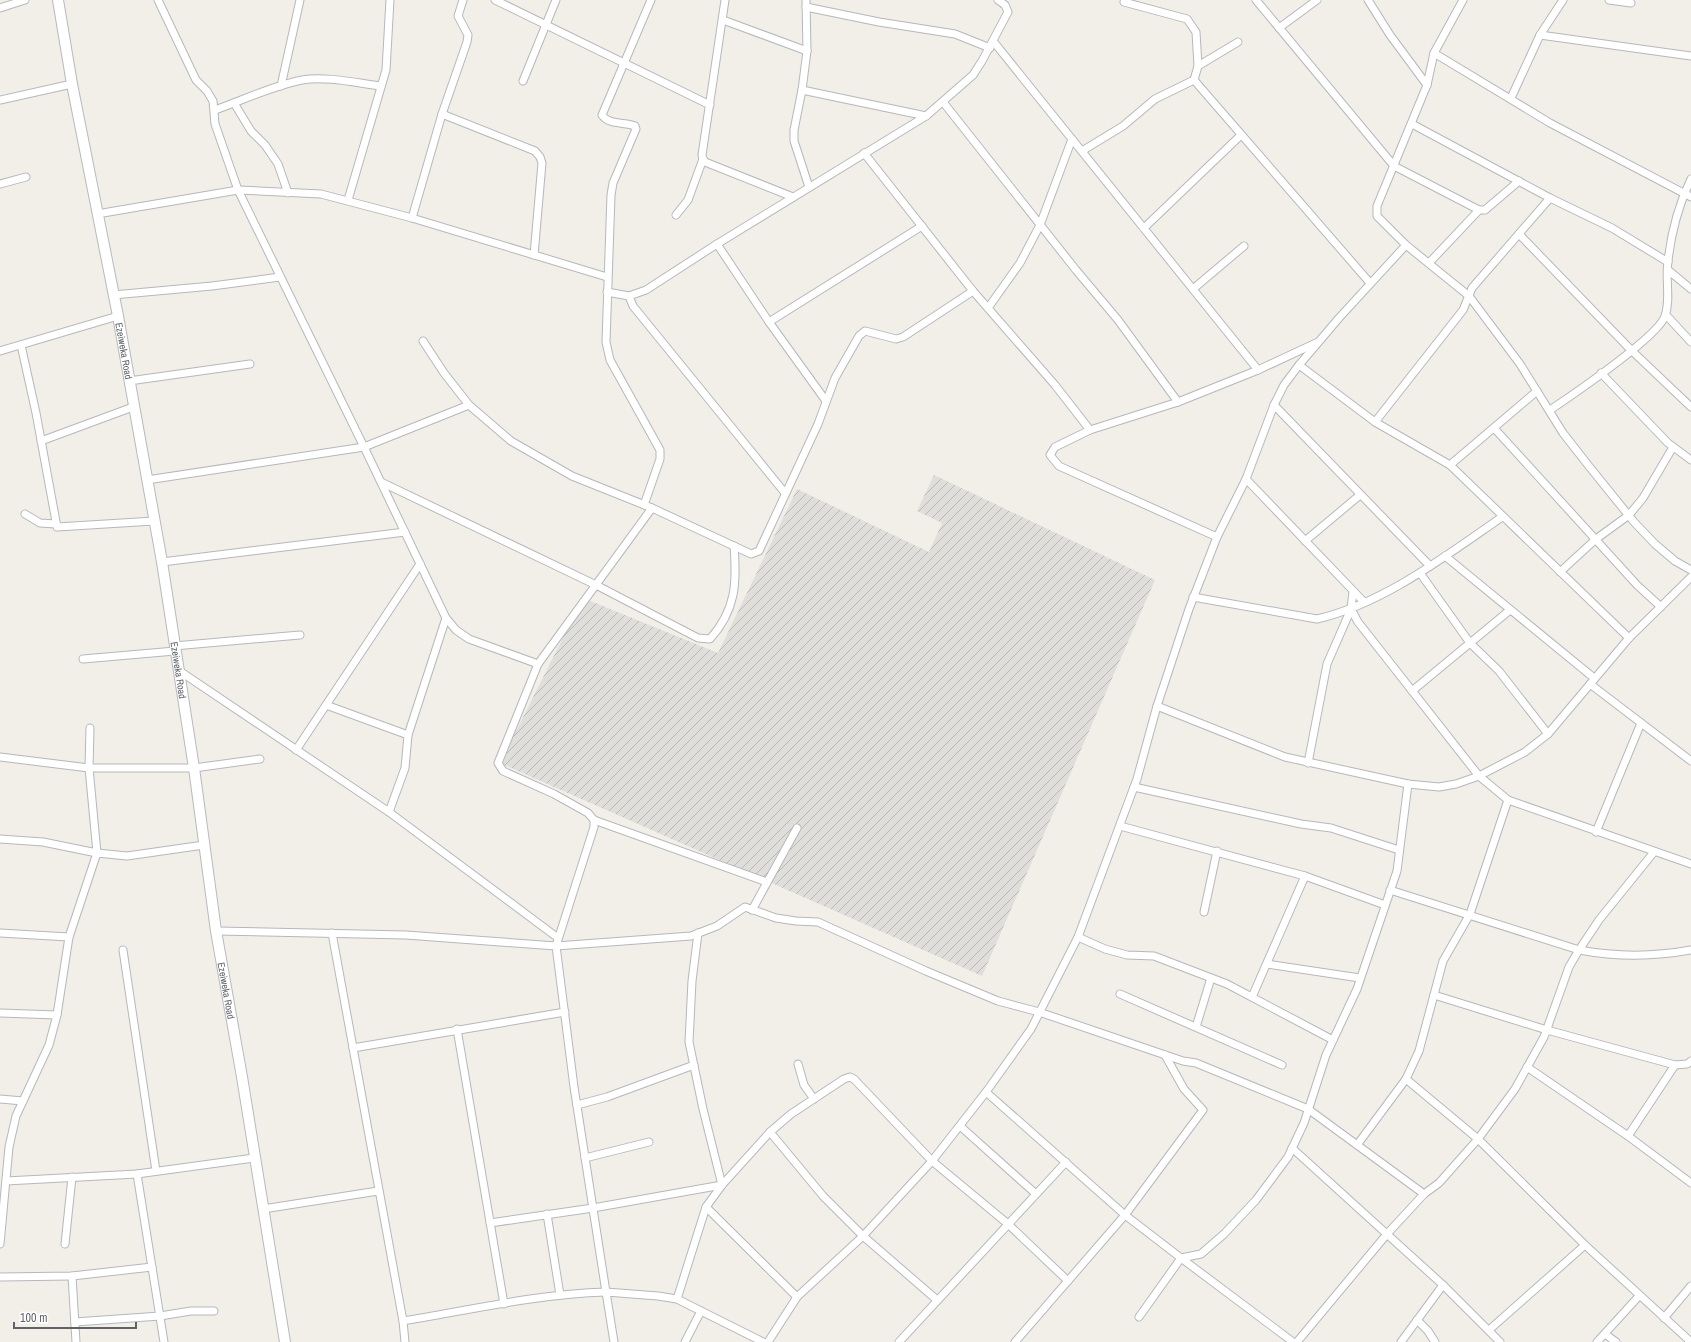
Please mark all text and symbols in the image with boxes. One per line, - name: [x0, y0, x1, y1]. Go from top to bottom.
- street label: Ezeiweka Road: [112, 321, 135, 380]
- street label: Ezeiweka Road: [167, 641, 189, 700]
- street label: Ezeiweka Road: [215, 961, 238, 1020]
- scale bar: [14, 1304, 136, 1330]
- text: 100 m: [20, 1310, 47, 1326]

